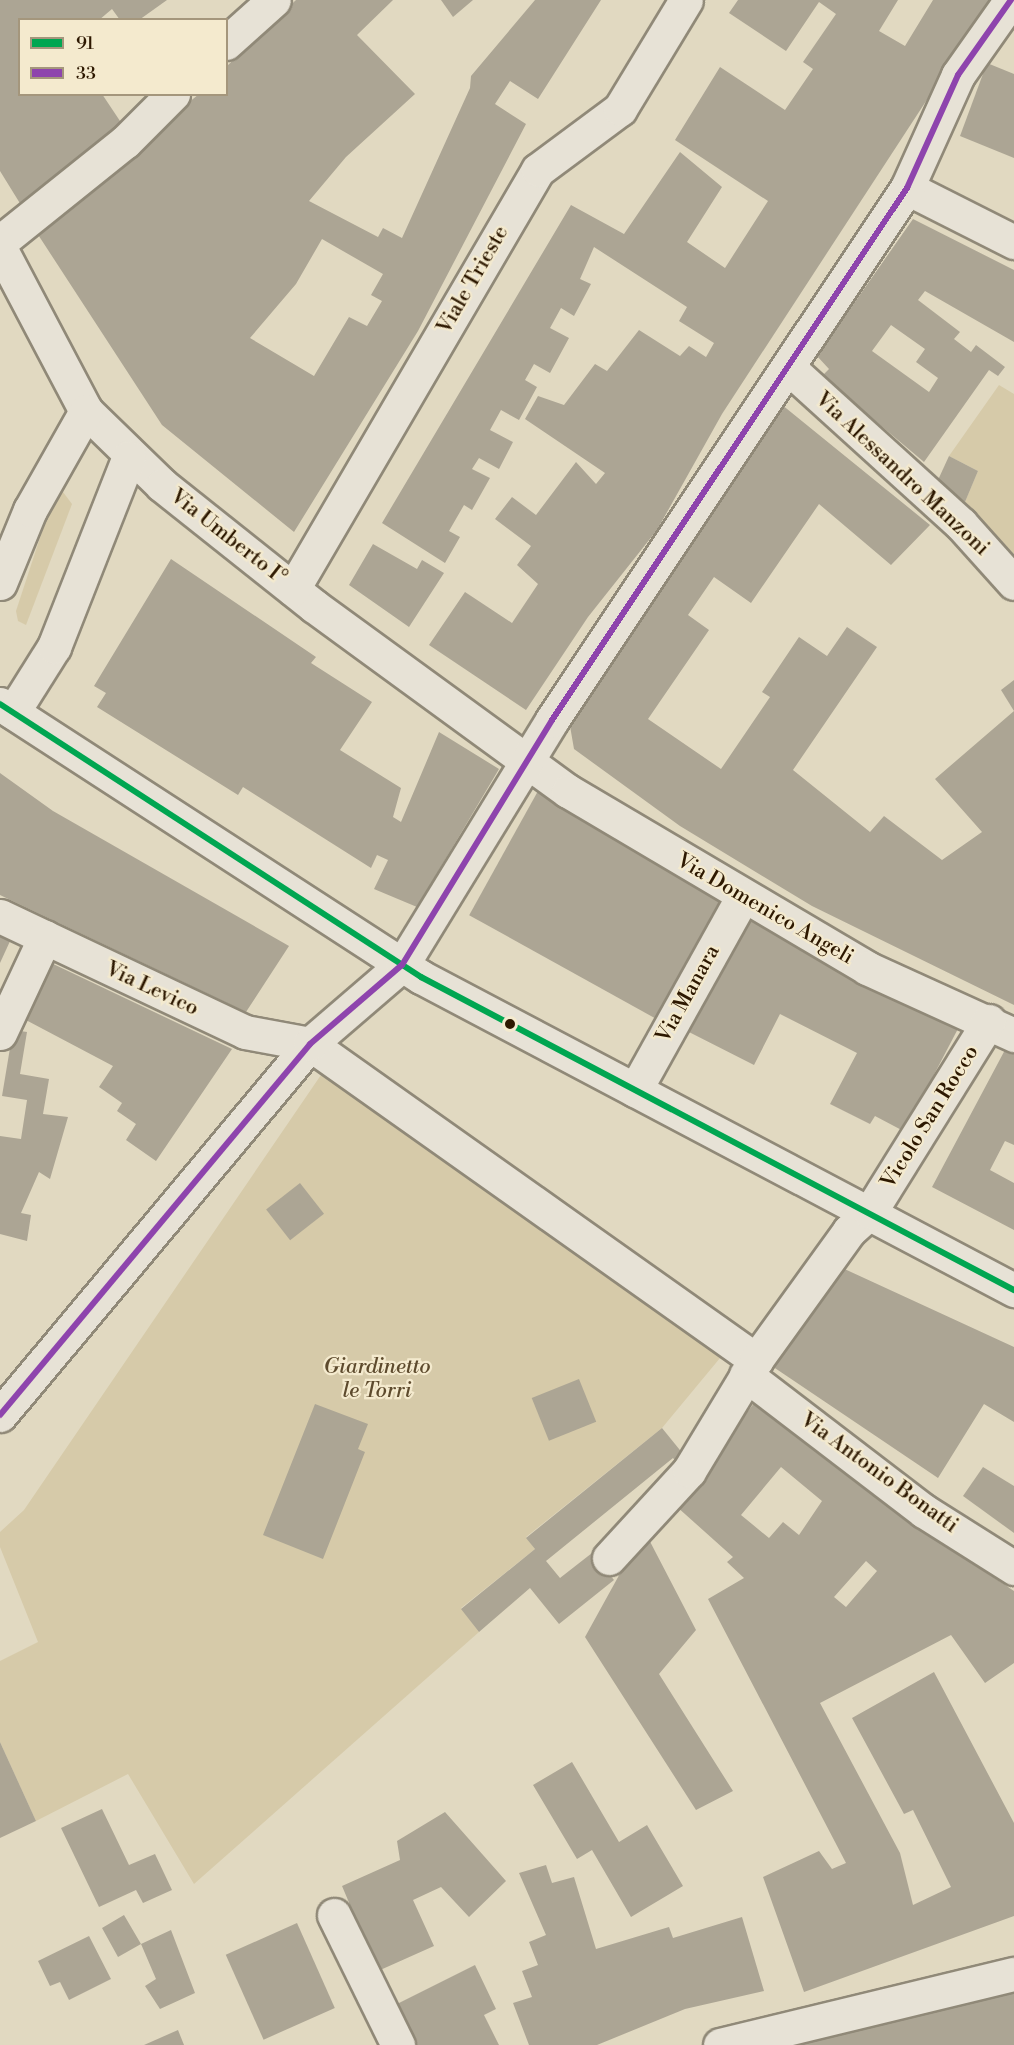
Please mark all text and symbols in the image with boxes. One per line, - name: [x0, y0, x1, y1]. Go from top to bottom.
- legend: [18, 18, 228, 96]
- text: 91: [76, 32, 94, 55]
- text: 33: [76, 62, 96, 85]
- street label: Viale Trieste: [432, 221, 514, 339]
- street label: Via Alessandro Manzoni: [810, 387, 994, 561]
- street label: Via Umberto I°: [165, 484, 291, 590]
- street label: Via Domenico Angeli: [672, 848, 858, 970]
- street label: Via Manara: [651, 941, 725, 1047]
- street label: Via Levico: [101, 956, 203, 1022]
- unlabelled marker: [504, 1018, 516, 1030]
- street label: Vicolo San Rocco: [876, 1041, 984, 1193]
- park label: Giardinetto le Torri: [324, 1354, 430, 1404]
- street label: Via Antonio Bonatti: [795, 1407, 963, 1539]

